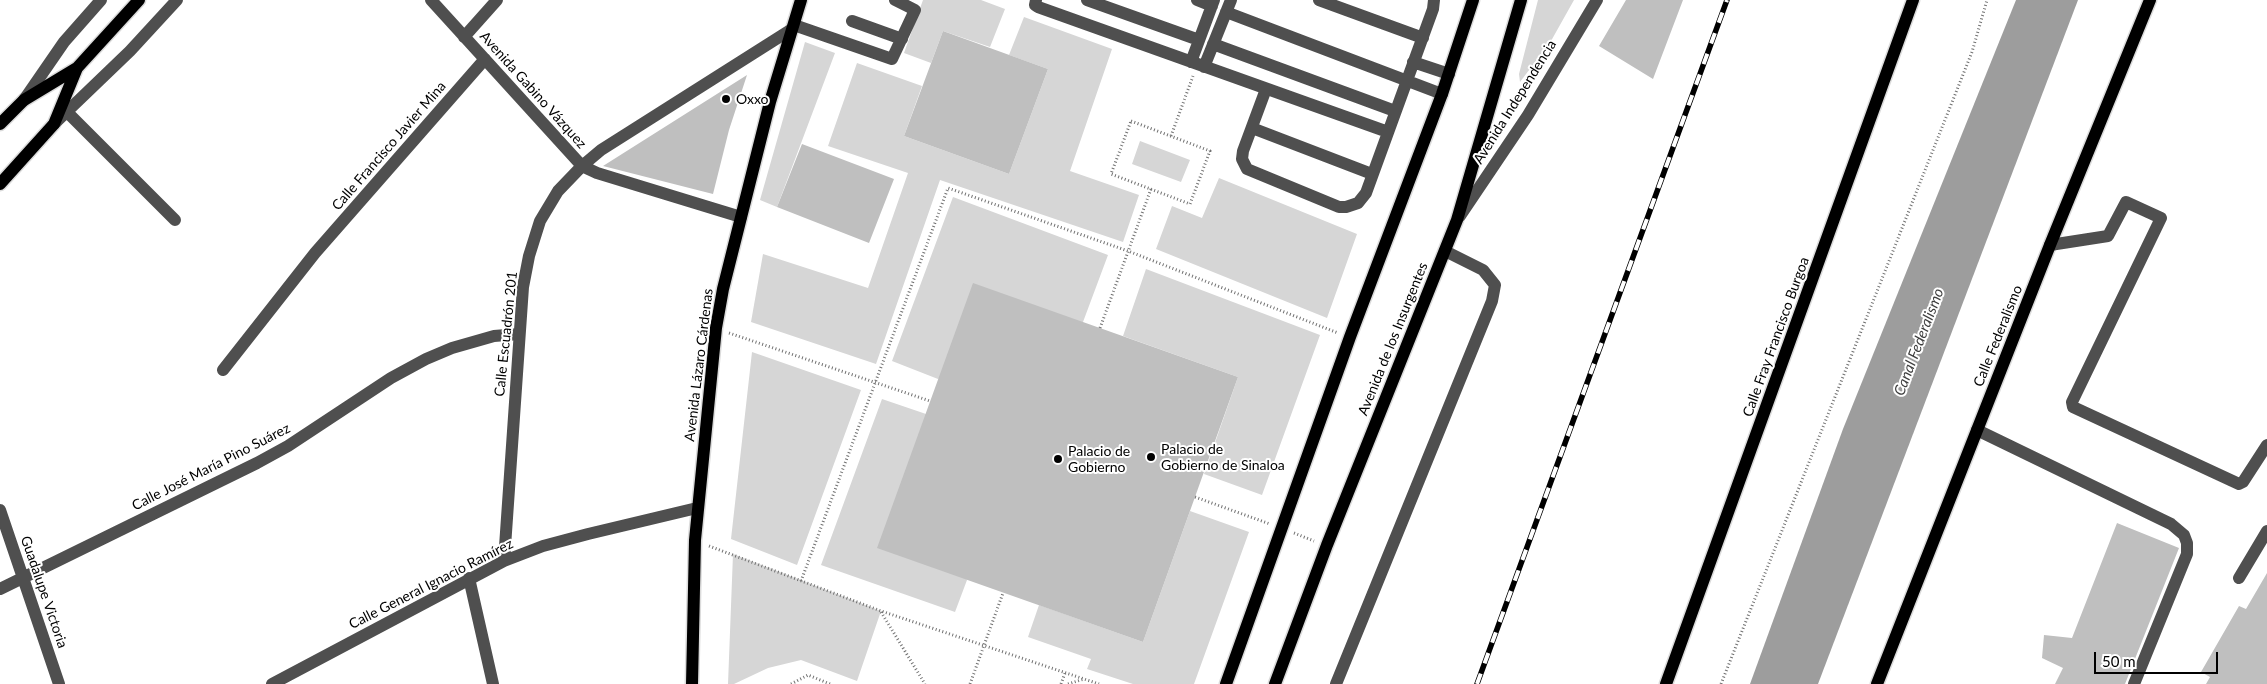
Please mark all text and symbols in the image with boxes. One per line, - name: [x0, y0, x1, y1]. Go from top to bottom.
- street label: Avenida Gabino Vázquez: [476, 28, 590, 152]
- street label: Avenida Independencia: [1470, 37, 1560, 167]
- street label: Calle Francisco Javier Mina: [328, 78, 450, 214]
- place label: Oxxo: [736, 91, 769, 107]
- marker: Oxxo: [720, 93, 732, 105]
- street label: Calle Fray Francisco Burgoa: [1739, 255, 1813, 419]
- street label: Avenida de los Insurgentes: [1355, 260, 1431, 418]
- street label: Calle Escuadrón 201: [491, 271, 521, 397]
- street label: Calle Federalismo: [1970, 283, 2026, 389]
- water label: Canal Federalismo: [1890, 286, 1948, 398]
- street label: Avenida Lázaro Cárdenas: [681, 288, 717, 442]
- street label: Calle José María Pino Suárez: [129, 420, 293, 514]
- place label: Palacio de Gobierno de Sinaloa: [1161, 441, 1285, 474]
- place label: Palacio de Gobierno: [1068, 443, 1130, 476]
- marker: Palacio de Gobierno de Sinaloa: [1145, 451, 1157, 463]
- marker: Palacio de Gobierno: [1052, 453, 1064, 465]
- street label: Guadalupe Victoria: [17, 534, 71, 650]
- street label: Calle General Ignacio Ramírez: [346, 535, 516, 633]
- scale bar: [2097, 642, 2221, 674]
- text: 50 m: [2102, 652, 2136, 670]

